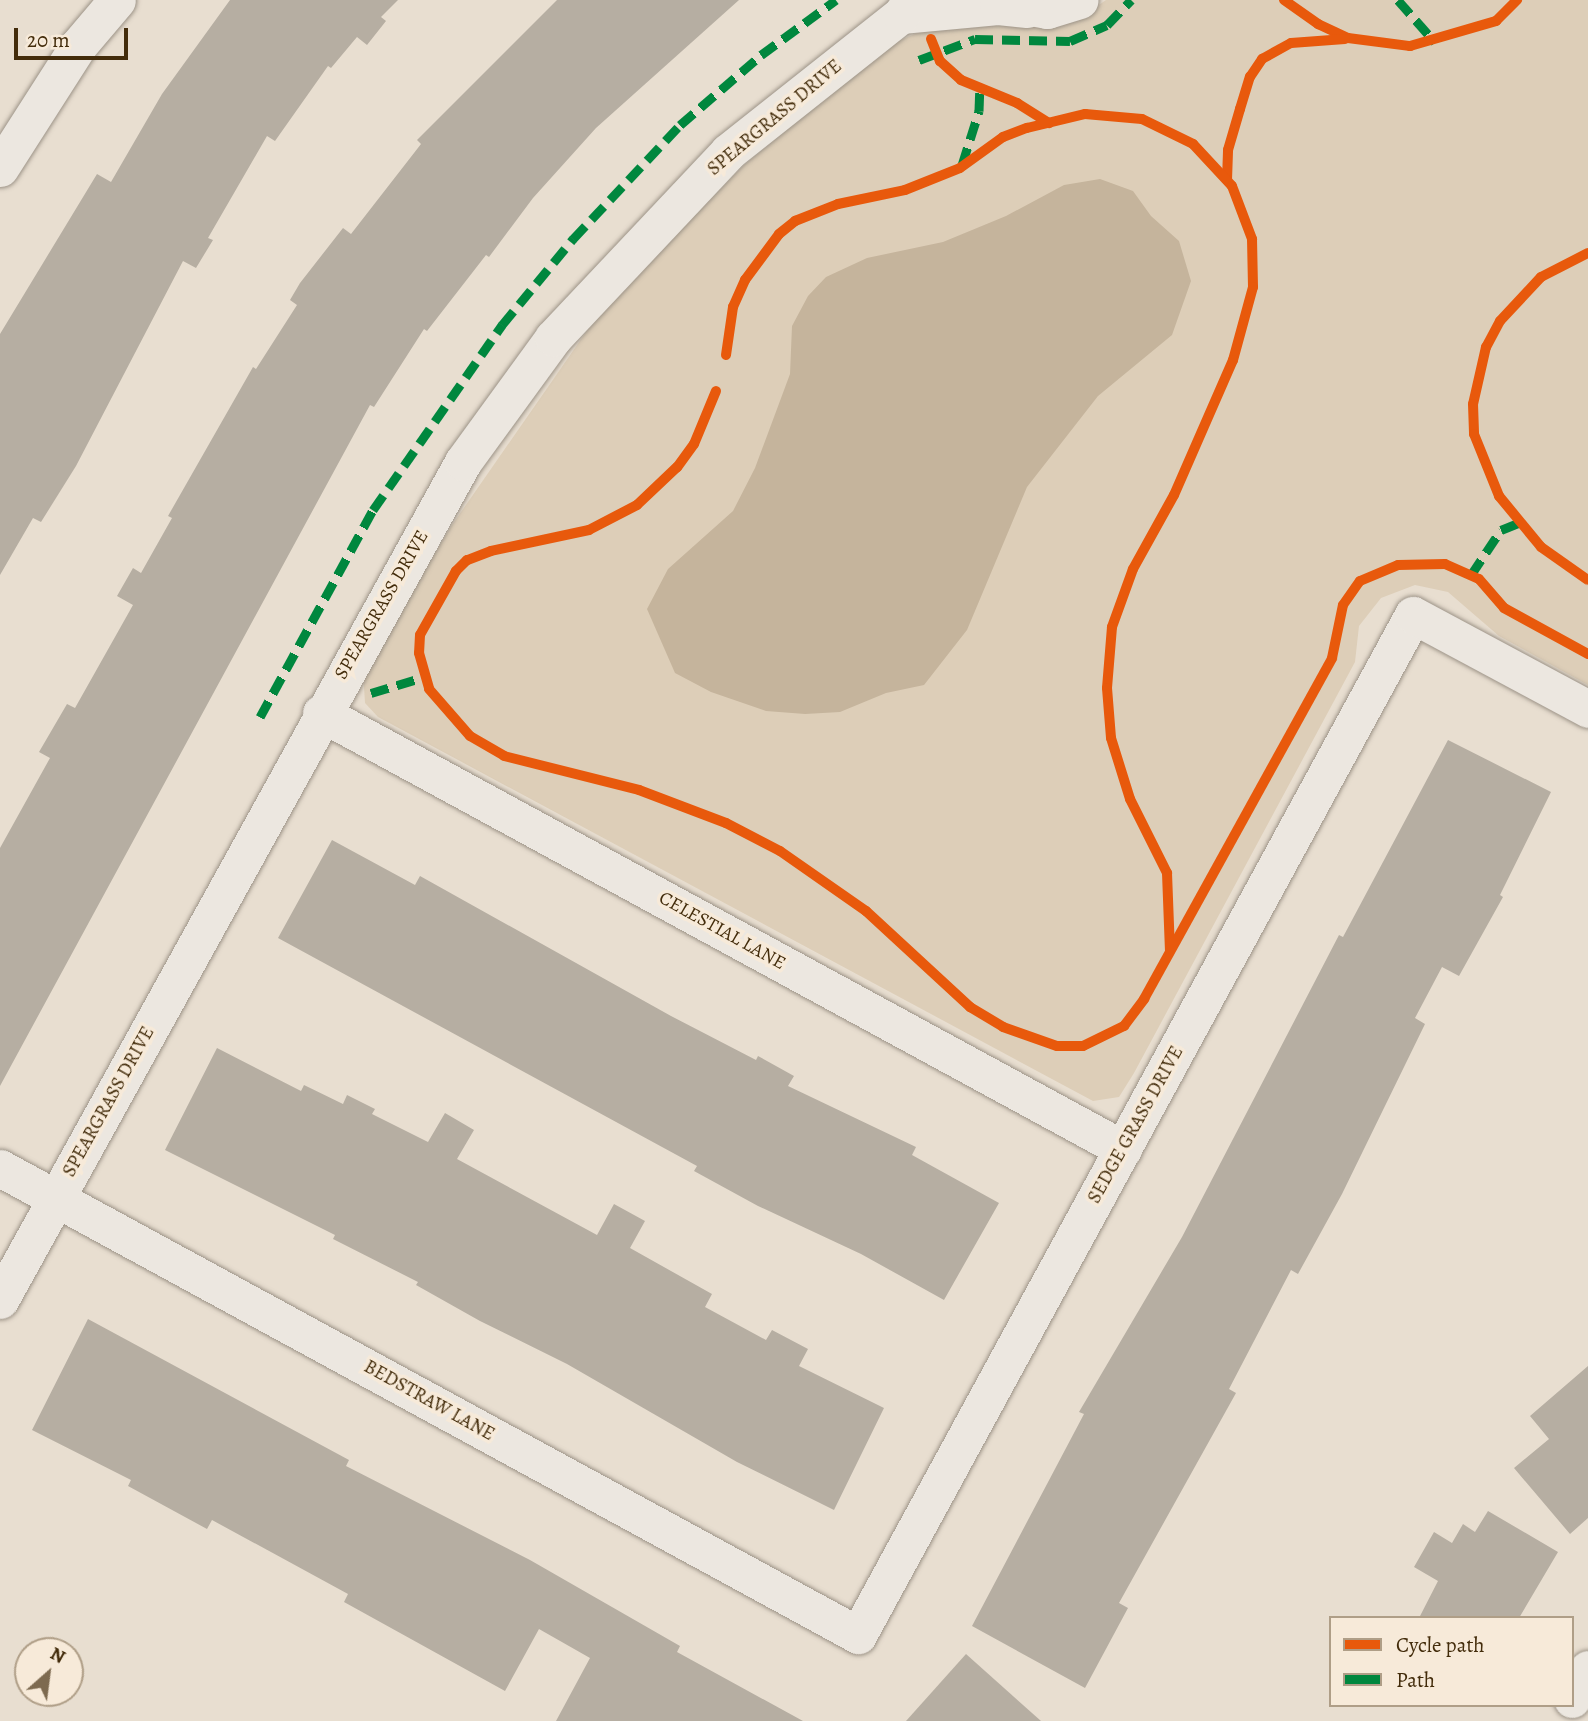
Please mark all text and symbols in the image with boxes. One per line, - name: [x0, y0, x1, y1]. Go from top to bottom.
- scale bar: [18, 14, 131, 58]
- text: 20 m: [27, 26, 70, 54]
- street label: SPEARGRASS DRIVE: [703, 55, 847, 181]
- street label: SPEARGRASS DRIVE: [330, 526, 434, 684]
- street label: CELESTIAL LANE: [655, 887, 789, 975]
- street label: SPEARGRASS DRIVE: [58, 1023, 160, 1181]
- street label: SEDGE GRASS DRIVE: [1083, 1042, 1189, 1208]
- street label: BEDSTRAW LANE: [360, 1356, 498, 1446]
- legend: [1329, 1616, 1574, 1707]
- text: Cycle path: [1396, 1631, 1485, 1659]
- north arrow: [14, 1637, 84, 1707]
- text: N: [46, 1640, 70, 1670]
- text: Path: [1396, 1666, 1435, 1694]

